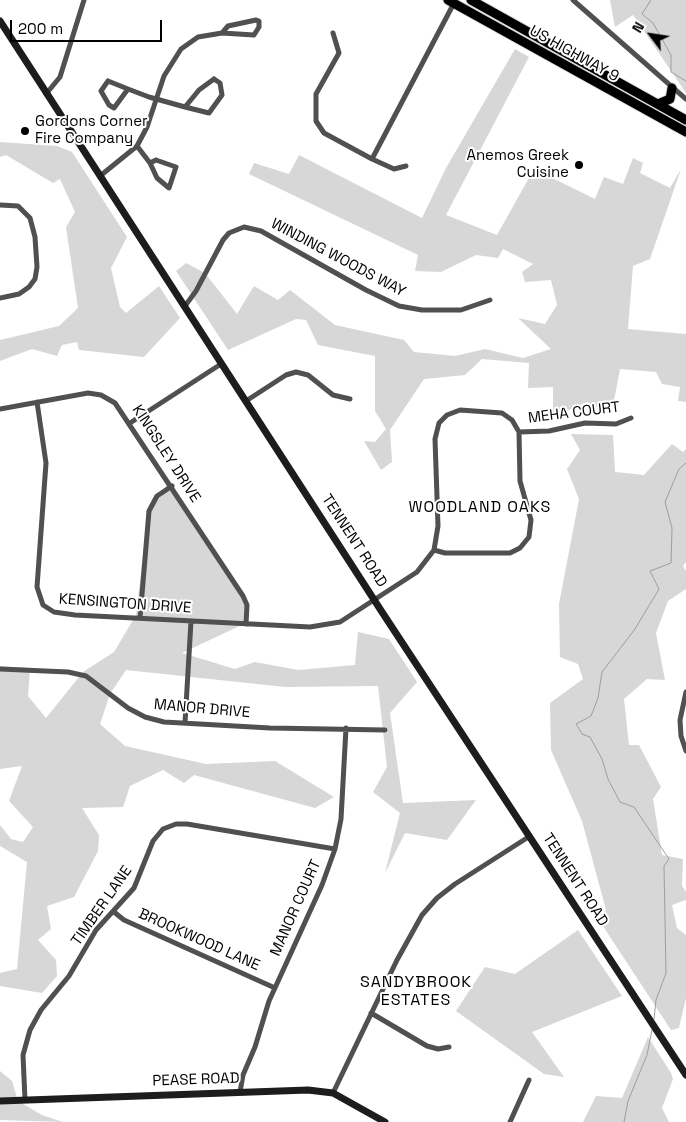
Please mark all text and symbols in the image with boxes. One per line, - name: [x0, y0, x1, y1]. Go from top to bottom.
- scale bar: [12, 10, 165, 42]
- north arrow: [626, 10, 676, 60]
- text: 200 m: [18, 19, 63, 38]
- text: N: [628, 19, 648, 36]
- street label: US HIGHWAY 9: [526, 22, 622, 86]
- place label: Gordons Corner Fire Company: [35, 113, 148, 148]
- marker: Gordons Corner Fire Company: [19, 125, 31, 137]
- place label: Anemos Greek Cuisine: [466, 147, 569, 182]
- marker: Anemos Greek Cuisine: [573, 159, 585, 171]
- street label: WINDING WOODS WAY: [268, 215, 408, 301]
- street label: MEHA COURT: [527, 398, 621, 428]
- street label: KINGSLEY DRIVE: [128, 402, 204, 506]
- street label: TENNENT ROAD: [317, 491, 391, 591]
- district label: WOODLAND OAKS: [407, 498, 553, 518]
- street label: KENSINGTON DRIVE: [58, 590, 192, 618]
- street label: MANOR DRIVE: [153, 696, 251, 722]
- street label: TENNENT ROAD: [538, 830, 612, 930]
- street label: MANOR COURT: [267, 857, 325, 959]
- street label: TIMBER LANE: [68, 863, 136, 949]
- street label: BROOKWOOD LANE: [135, 905, 263, 975]
- district label: SANDYBROOK ESTATES: [359, 973, 473, 1011]
- street label: PEASE ROAD: [152, 1069, 240, 1091]

